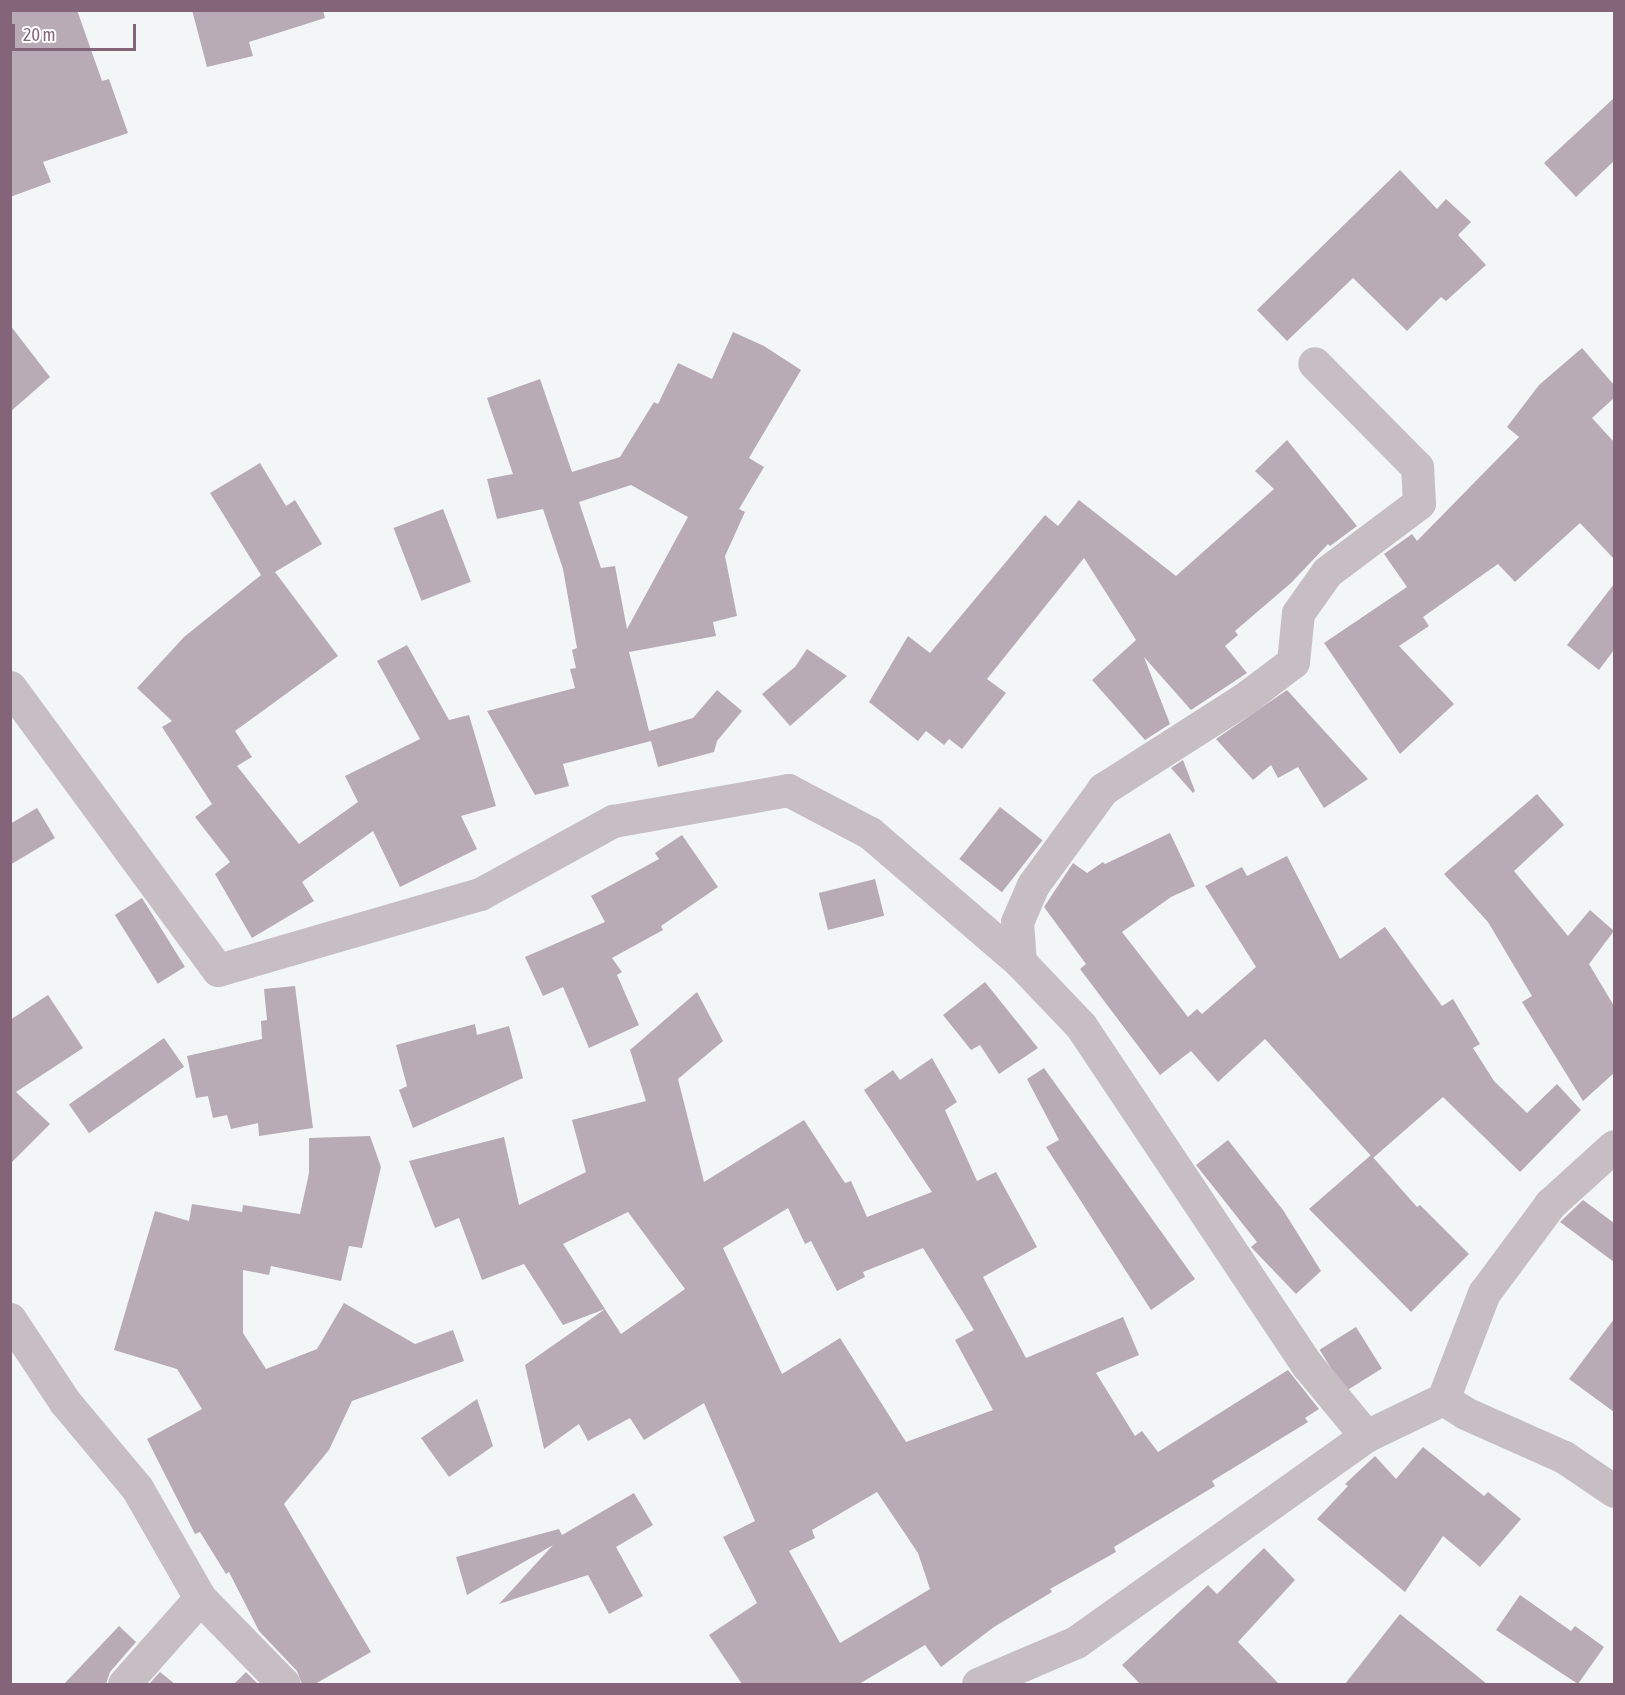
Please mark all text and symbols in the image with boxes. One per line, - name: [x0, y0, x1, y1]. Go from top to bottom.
- scale bar: [15, 12, 140, 50]
- text: 20 m: [23, 24, 55, 45]

